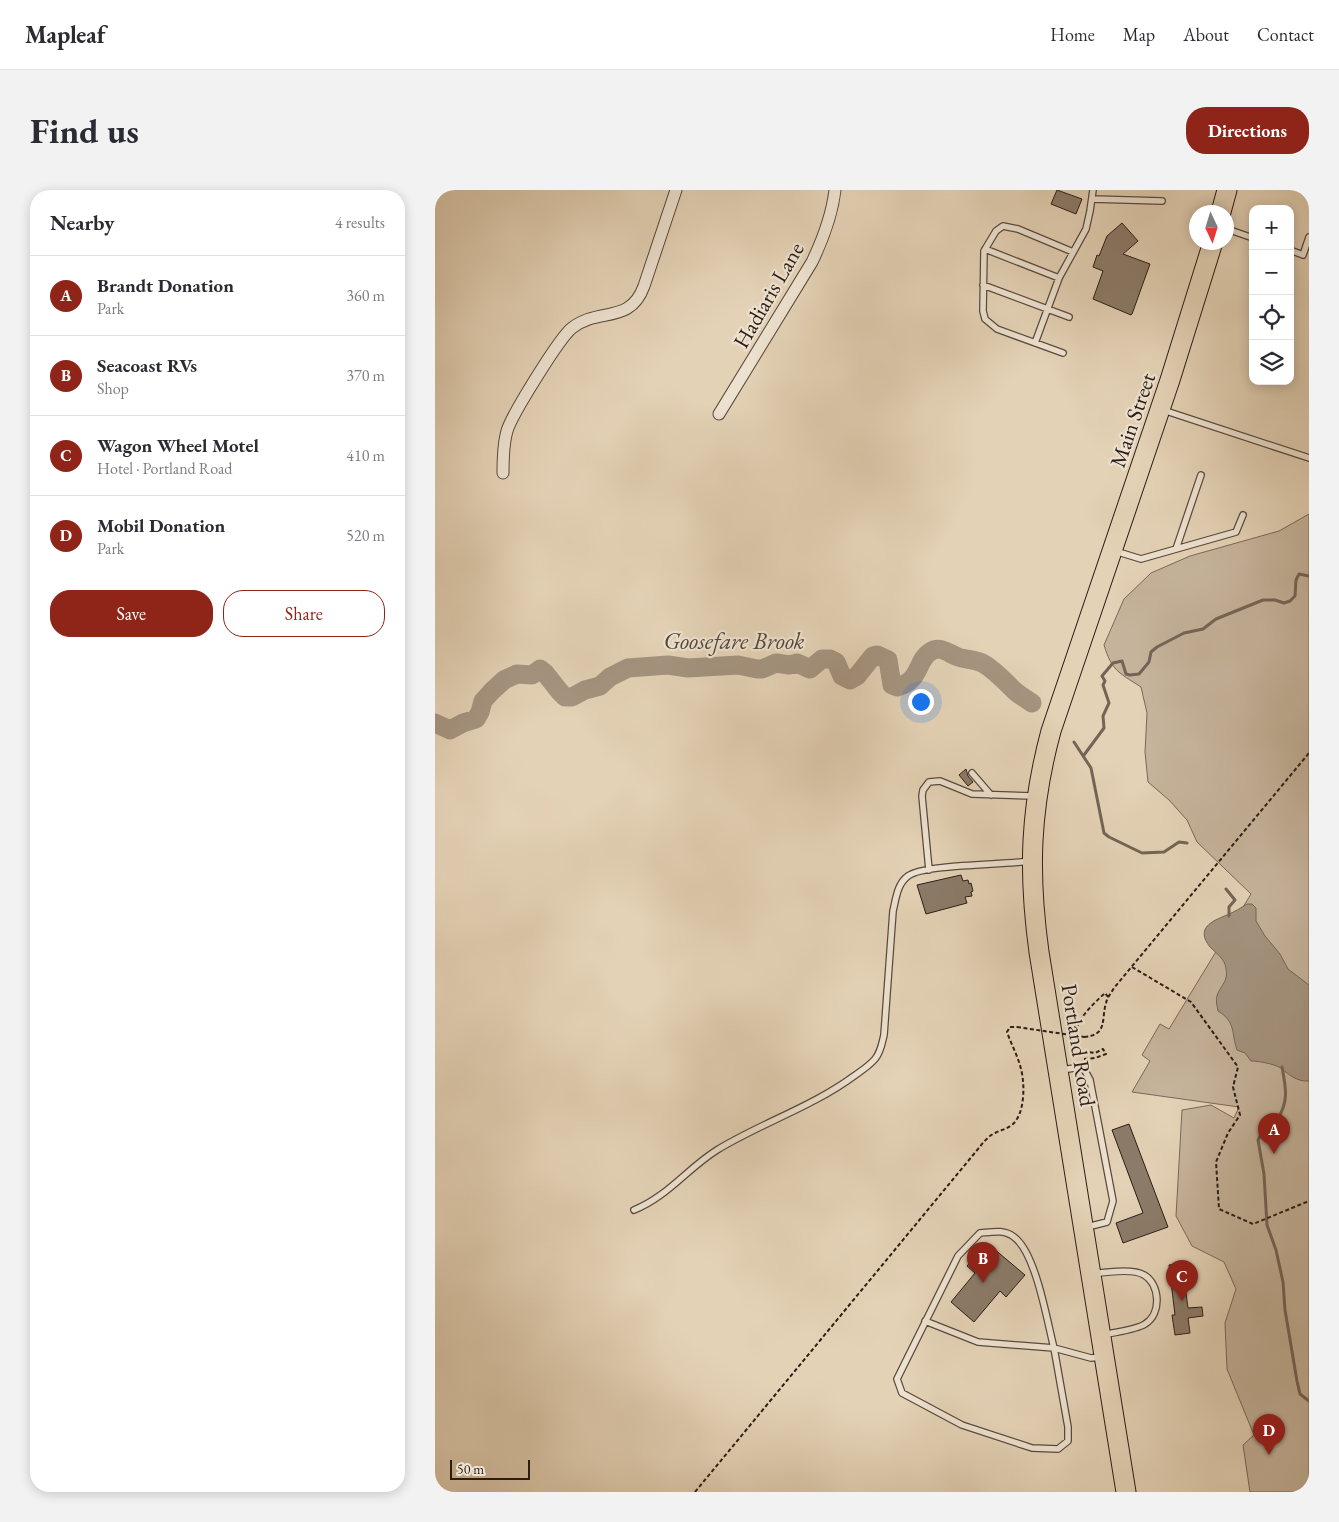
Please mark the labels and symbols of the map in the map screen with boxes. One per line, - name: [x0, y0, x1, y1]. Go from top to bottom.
- north arrow: [1189, 205, 1234, 250]
- street label: Hadiaris Lane: [726, 237, 811, 354]
- street label: Main Street: [1103, 369, 1162, 471]
- water label: Goosefare Brook: [663, 625, 805, 656]
- your location: [908, 689, 934, 715]
- street label: Portland Road: [1055, 982, 1103, 1109]
- pin: A: [1258, 1113, 1290, 1154]
- pin: B: [967, 1242, 999, 1283]
- pin: C: [1166, 1260, 1198, 1301]
- pin: D: [1253, 1414, 1285, 1455]
- scale bar: [450, 1457, 530, 1480]

